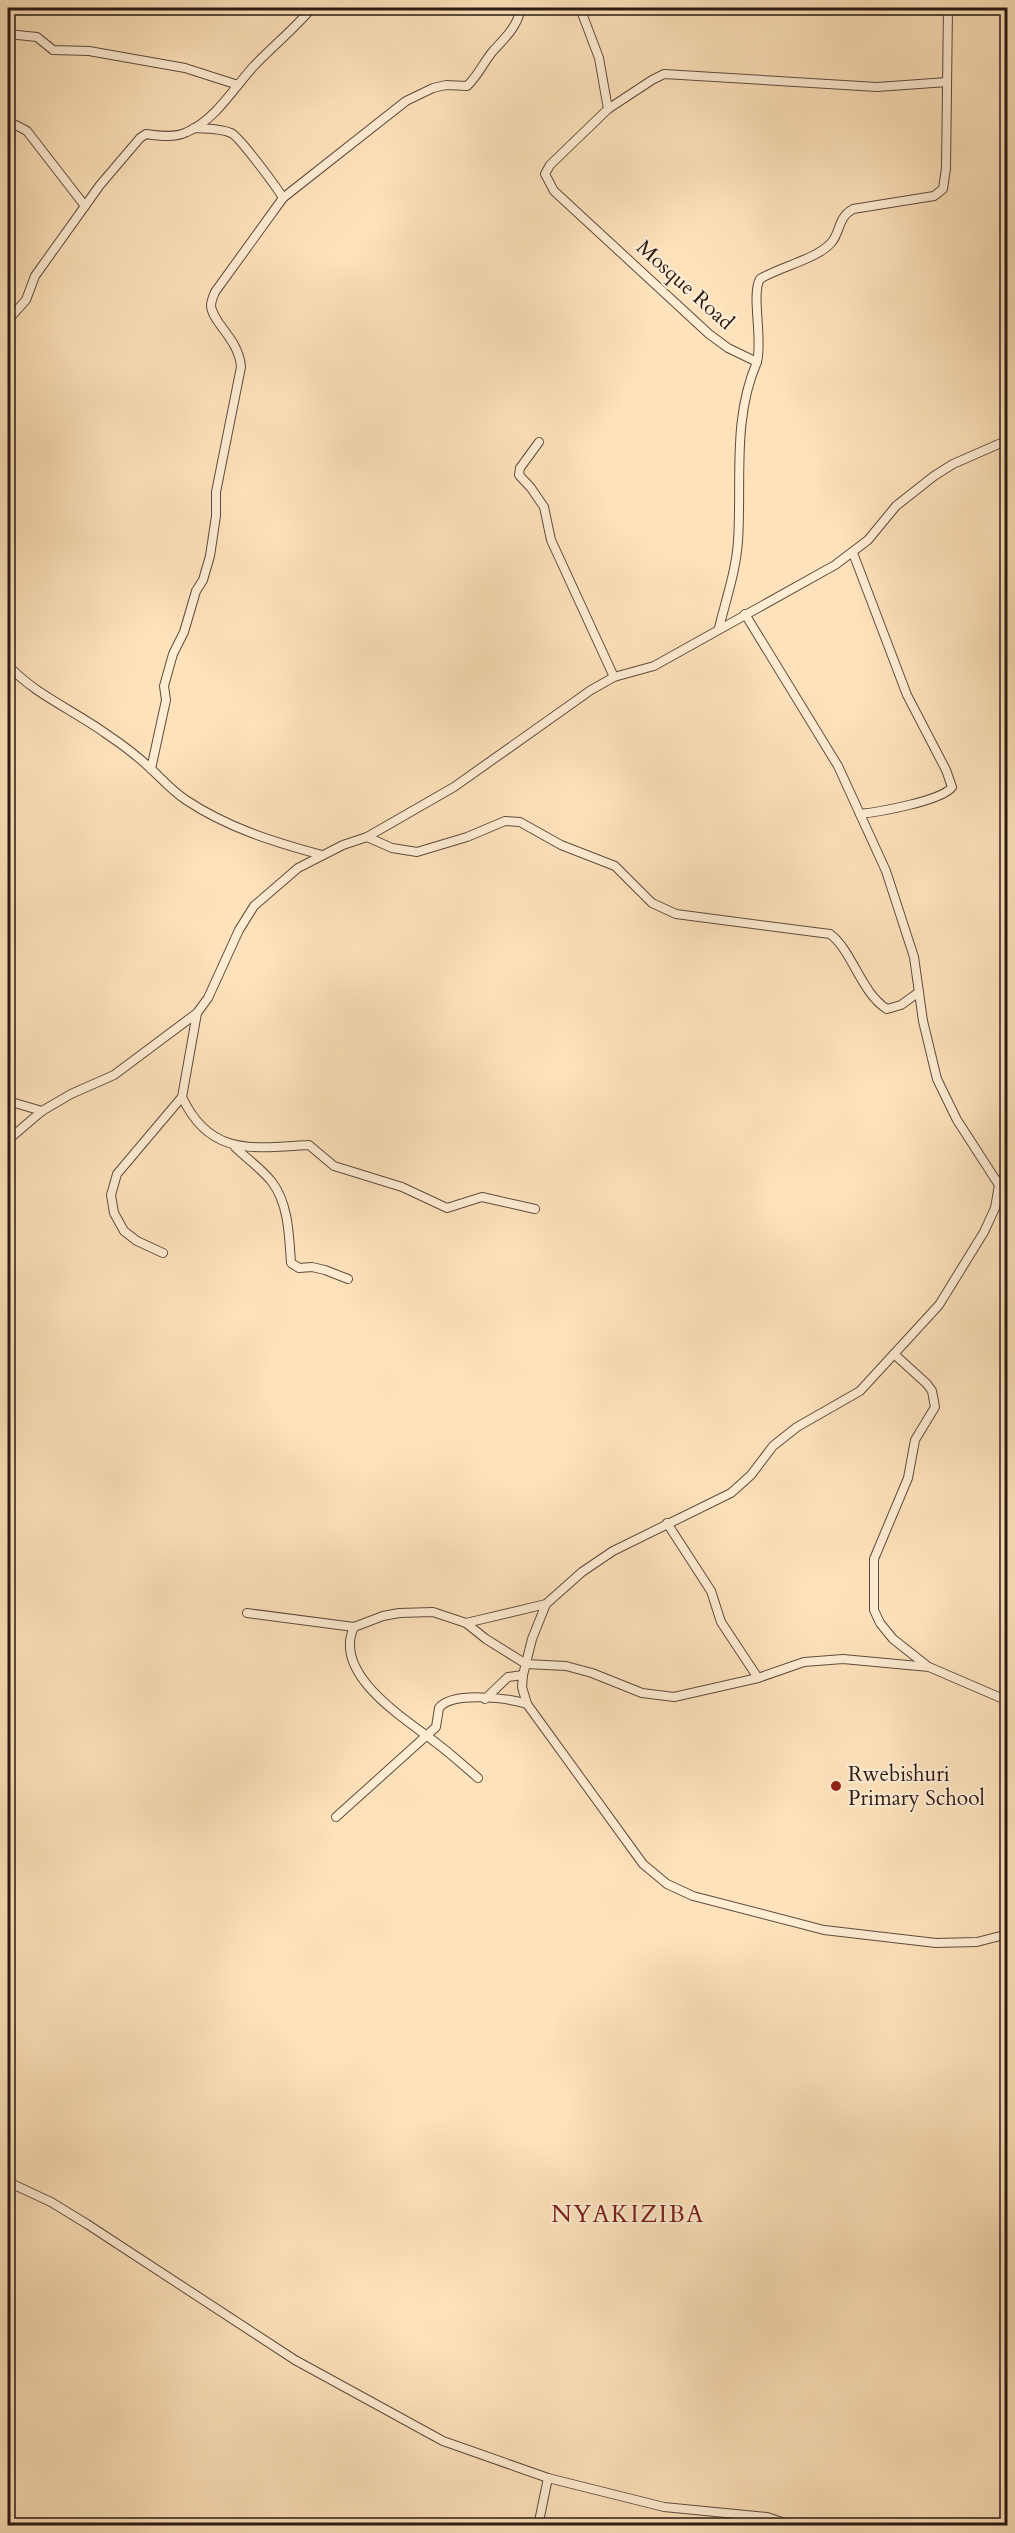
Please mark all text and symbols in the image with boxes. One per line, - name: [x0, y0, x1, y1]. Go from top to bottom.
- street label: Mosque Road: [630, 233, 740, 337]
- place label: Rwebishuri Primary School: [848, 1760, 985, 1813]
- marker: Rwebishuri Primary School: [829, 1779, 843, 1793]
- district label: NYAKIZIBA: [551, 2198, 705, 2231]

